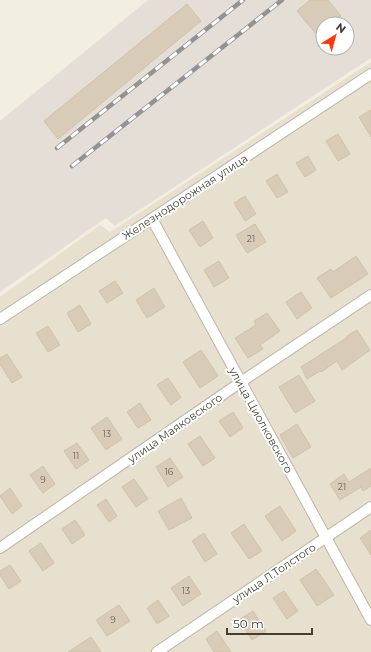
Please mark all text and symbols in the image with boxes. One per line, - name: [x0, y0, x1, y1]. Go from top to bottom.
- north arrow: [315, 16, 355, 56]
- text: N: [333, 20, 349, 36]
- street label: Железнодорожная улица: [120, 151, 250, 243]
- house number: 21: [247, 233, 255, 244]
- street label: улица Циолковского: [226, 364, 296, 475]
- street label: улица Маяковского: [124, 390, 225, 466]
- house number: 13: [103, 428, 111, 439]
- house number: 11: [73, 450, 79, 461]
- house number: 16: [165, 466, 174, 477]
- house number: 9: [40, 474, 46, 485]
- house number: 21: [338, 481, 346, 492]
- street label: улица Л.Толстого: [229, 540, 318, 607]
- house number: 13: [182, 585, 190, 596]
- scale bar: [227, 610, 312, 636]
- house number: 9: [110, 614, 116, 625]
- text: 50 m: [233, 616, 264, 631]

